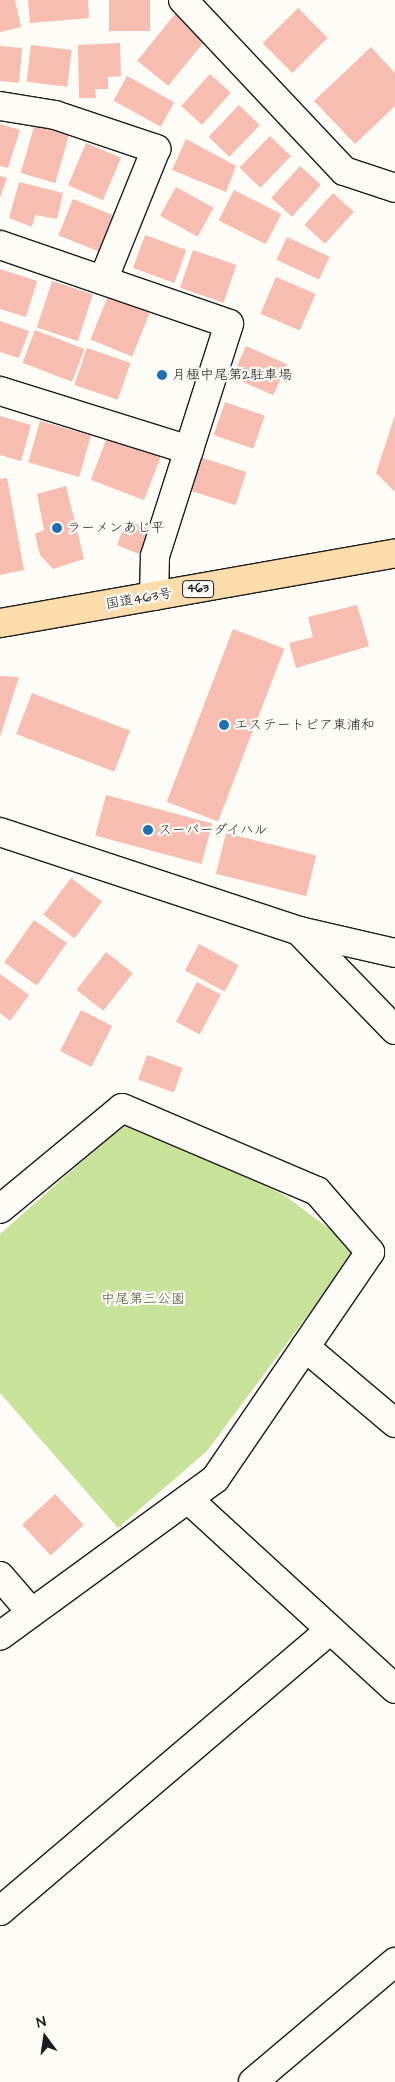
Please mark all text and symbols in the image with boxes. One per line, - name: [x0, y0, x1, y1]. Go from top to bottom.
- place label: 月極中尾第2駐車場: [172, 367, 292, 383]
- marker: 月極中尾第2駐車場: [156, 369, 168, 381]
- place label: ラーメンあじ平: [67, 520, 165, 536]
- marker: ラーメンあじ平: [51, 522, 63, 534]
- road number: 463: [182, 580, 214, 598]
- street label: 国道463号: [104, 585, 174, 613]
- place label: エステートピア東浦和: [234, 717, 374, 733]
- marker: エステートピア東浦和: [218, 719, 230, 731]
- place label: スーパーダイハル: [158, 822, 269, 838]
- marker: スーパーダイハル: [142, 824, 154, 836]
- park label: 中尾第三公園: [101, 1291, 185, 1307]
- north arrow: [20, 2012, 70, 2062]
- text: N: [35, 2012, 48, 2033]

